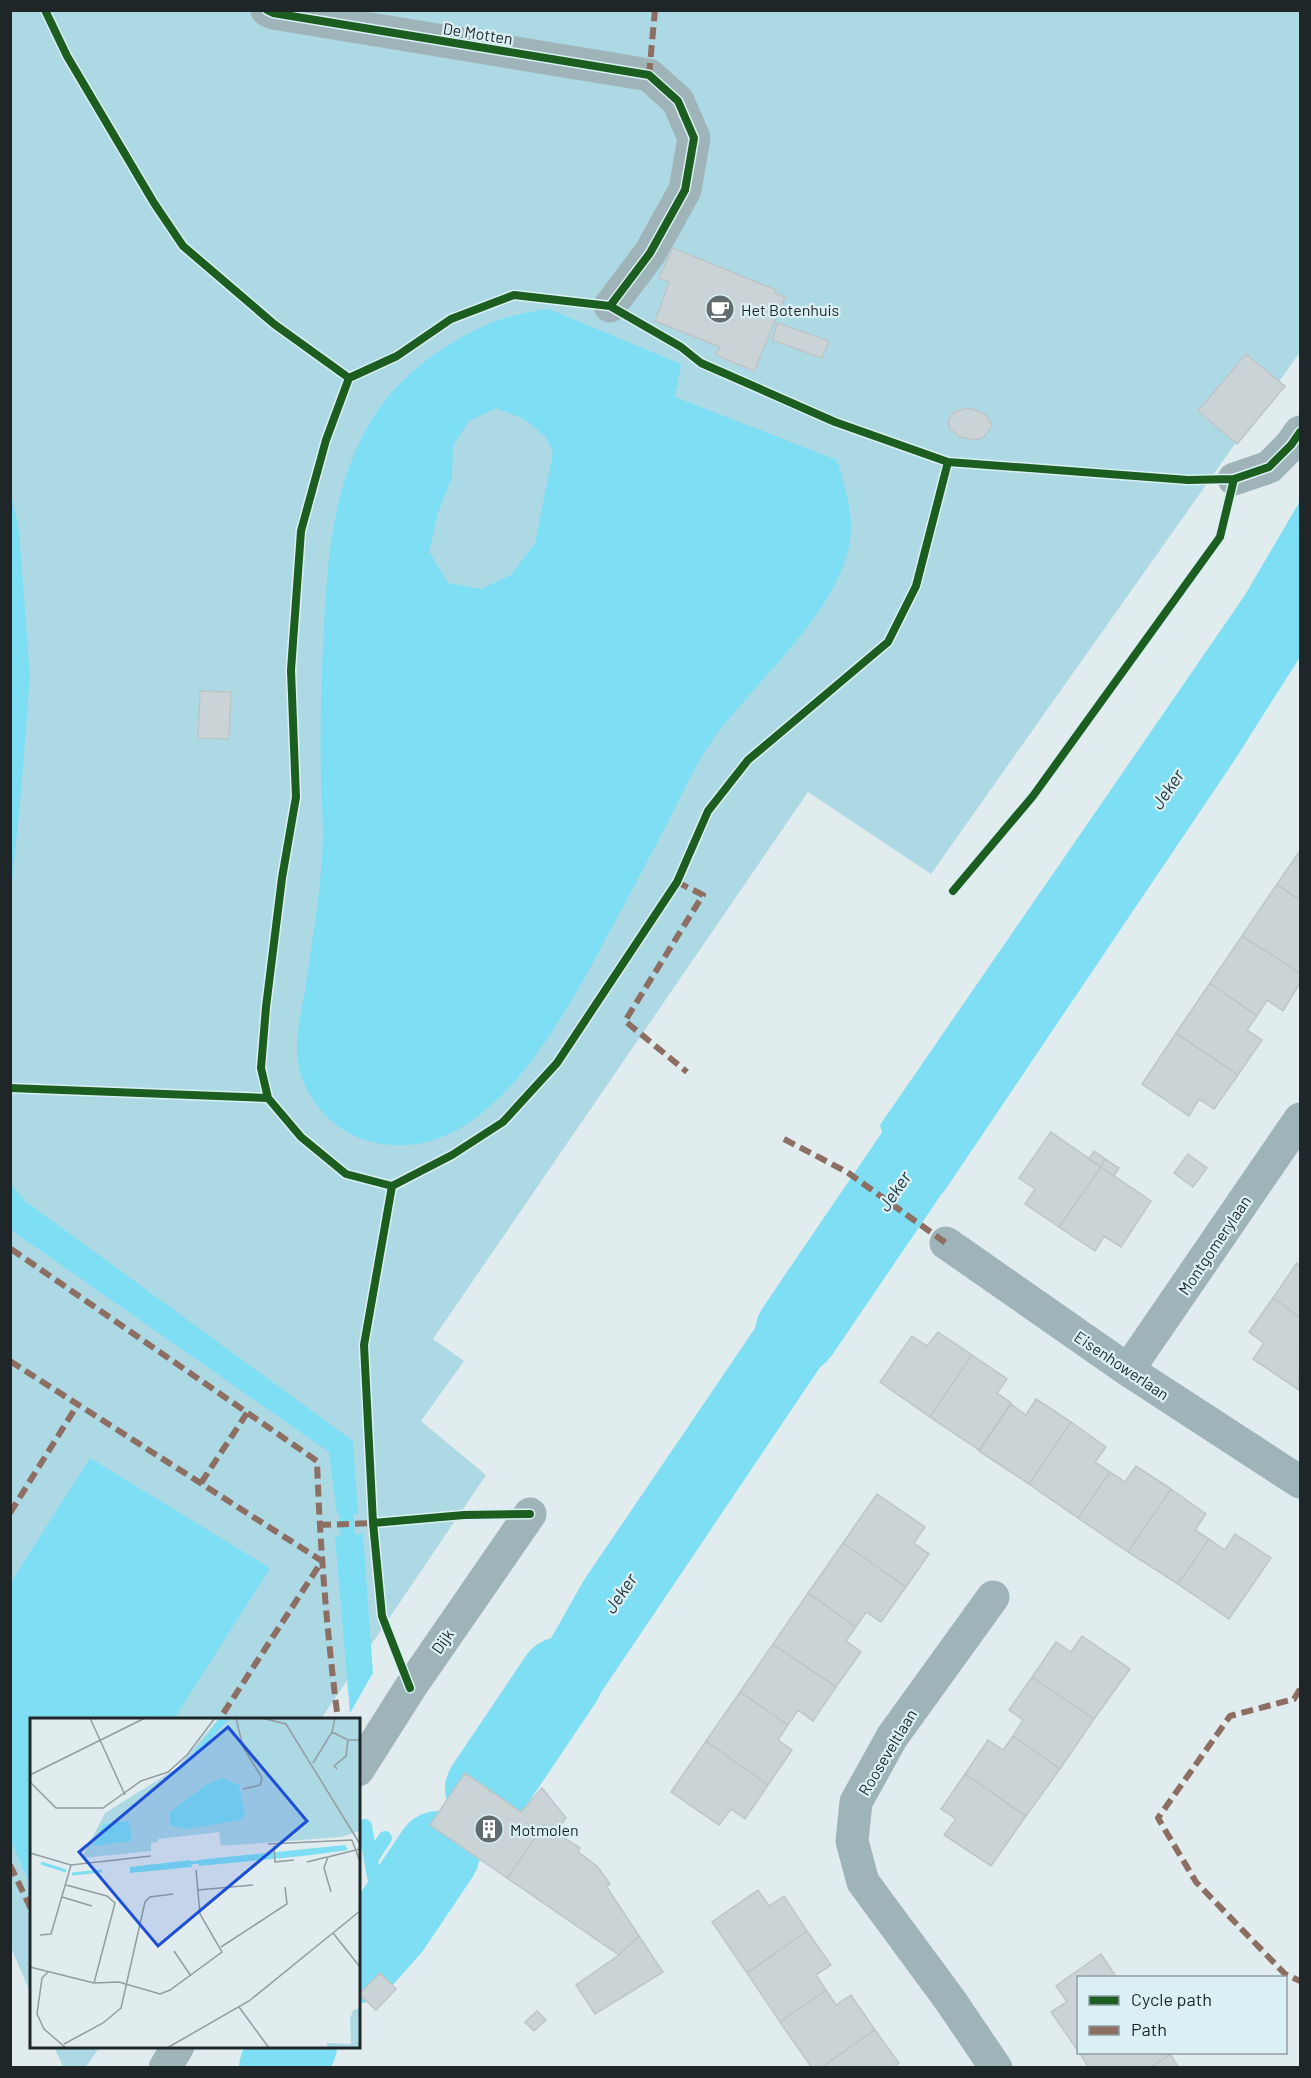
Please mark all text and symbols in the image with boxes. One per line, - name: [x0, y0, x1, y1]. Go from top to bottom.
- street label: De Motten: [442, 18, 514, 48]
- cafe icon: Het Botenhuis: [704, 293, 736, 325]
- place label: Het Botenhuis: [741, 300, 839, 319]
- water label: Jeker: [1146, 764, 1189, 813]
- water label: Jeker: [873, 1166, 916, 1215]
- street label: Montgomerylaan: [1174, 1192, 1254, 1298]
- street label: Eisenhowerlaan: [1071, 1326, 1173, 1404]
- water label: Jeker: [599, 1568, 642, 1617]
- street label: Dijk: [427, 1625, 457, 1657]
- street label: Rooseveltlaan: [854, 1705, 920, 1799]
- inset map: [30, 1718, 360, 2048]
- building icon: Motmolen: [473, 1813, 505, 1845]
- place label: Motmolen: [510, 1820, 579, 1839]
- legend: [1077, 1976, 1287, 2054]
- text: Cycle path: [1131, 1988, 1212, 2010]
- text: Path: [1131, 2018, 1167, 2040]

